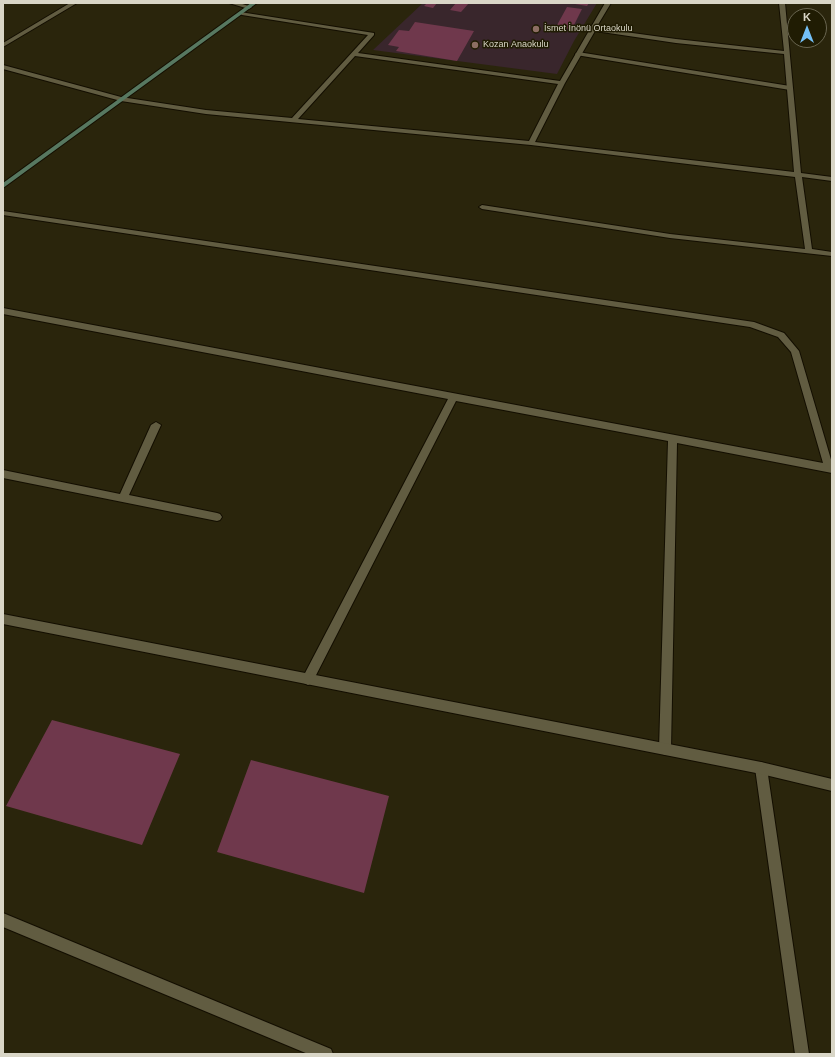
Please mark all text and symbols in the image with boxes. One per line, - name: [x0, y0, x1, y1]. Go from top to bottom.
- north arrow: [787, 8, 827, 48]
- text: K: [803, 11, 811, 23]
- marker: İsmet İnönü Ortaokulu: [531, 24, 541, 34]
- place label: İsmet İnönü Ortaokulu: [544, 24, 633, 34]
- marker: Kozan Anaokulu: [470, 40, 480, 50]
- place label: Kozan Anaokulu: [483, 40, 549, 50]

